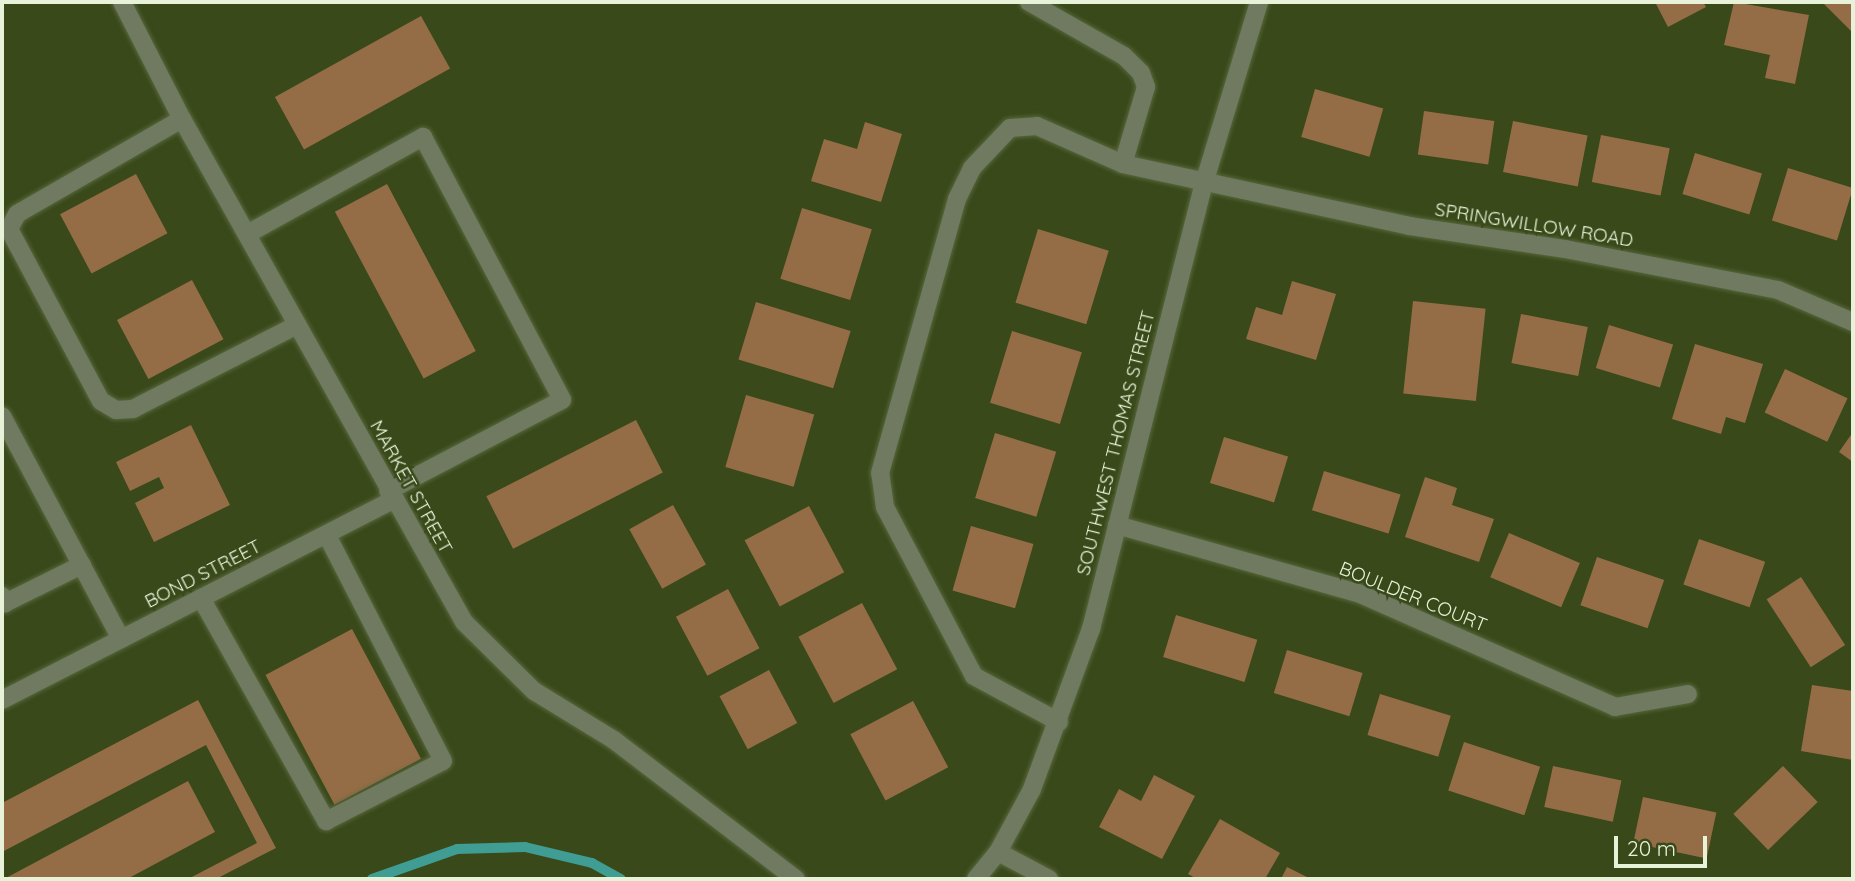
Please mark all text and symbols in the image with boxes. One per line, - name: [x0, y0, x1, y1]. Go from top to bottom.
- street label: SPRINGWILLOW ROAD: [1433, 198, 1635, 252]
- street label: SOUTHWEST THOMAS STREET: [1072, 308, 1160, 578]
- street label: MARKET STREET: [365, 416, 457, 558]
- street label: BOND STREET: [141, 535, 265, 613]
- street label: BOULDER COURT: [1336, 557, 1490, 637]
- scale bar: [1617, 822, 1710, 866]
- text: 20 m: [1627, 835, 1676, 861]

